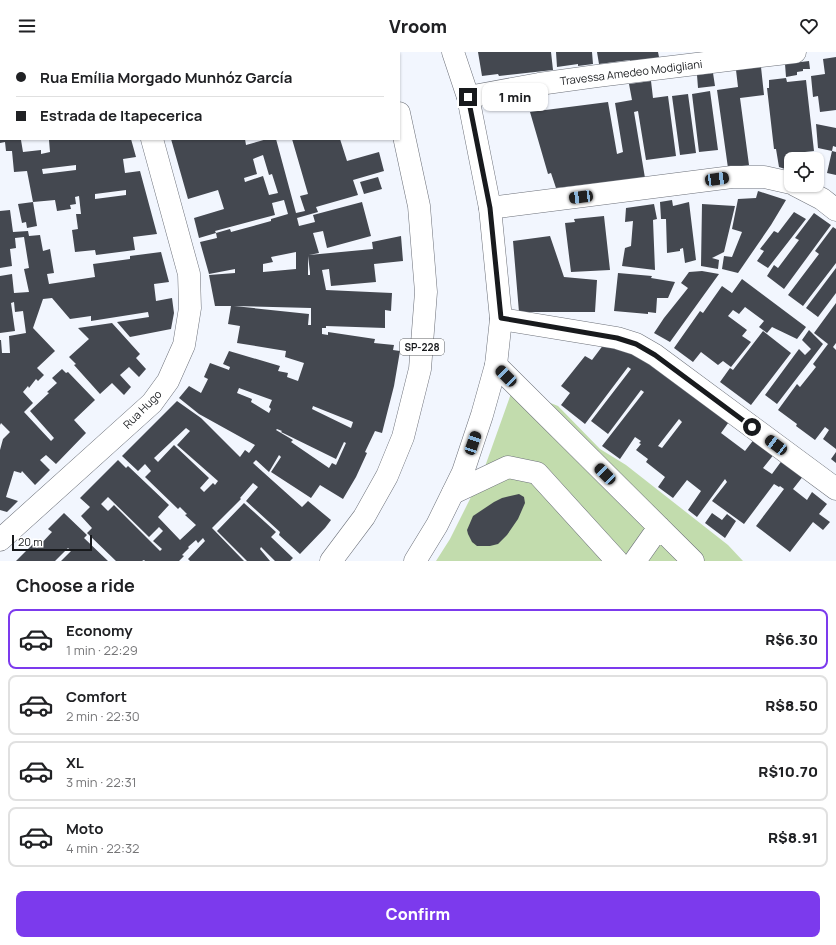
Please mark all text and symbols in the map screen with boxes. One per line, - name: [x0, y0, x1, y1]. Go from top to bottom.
- text: Vroom: [389, 14, 447, 38]
- icon: menu: [16, 15, 38, 37]
- icon: heart: [798, 15, 820, 37]
- street label: Travessa Amedeo Modigliani: [559, 56, 703, 88]
- text: Rua Emília Morgado Munhóz García: [40, 67, 292, 88]
- callout: 1 min: [482, 83, 548, 111]
- route end: [459, 88, 477, 106]
- text: 1 min: [499, 88, 531, 106]
- text: Estrada de Itapecerica: [40, 105, 202, 126]
- map controls: [784, 152, 824, 192]
- button: locate: [784, 152, 824, 192]
- car: [704, 171, 730, 187]
- car: [568, 190, 594, 204]
- road number: SP-228: [400, 339, 444, 355]
- car: [493, 363, 519, 389]
- street label: Rua Hugo: [119, 386, 165, 432]
- route start: [743, 418, 761, 436]
- car: [463, 430, 483, 456]
- car: [763, 433, 789, 457]
- car: [592, 461, 618, 487]
- scale bar: [12, 533, 92, 552]
- text: 20 m: [18, 534, 43, 549]
- text: Choose a ride: [16, 573, 135, 597]
- text: Economy: [66, 620, 133, 641]
- icon: car: [18, 621, 54, 657]
- text: R$6.30: [765, 629, 818, 650]
- text: 1 min · 22:29: [66, 641, 138, 659]
- text: Comfort: [66, 686, 127, 707]
- icon: car: [18, 687, 54, 723]
- text: R$8.50: [765, 695, 818, 716]
- text: 2 min · 22:30: [66, 707, 140, 725]
- text: XL: [66, 752, 84, 773]
- icon: car: [18, 753, 54, 789]
- text: R$10.70: [758, 761, 818, 782]
- text: 3 min · 22:31: [66, 773, 137, 791]
- text: Moto: [66, 818, 103, 839]
- icon: car: [18, 819, 54, 855]
- text: R$8.91: [768, 827, 818, 848]
- text: 4 min · 22:32: [66, 839, 140, 857]
- button: Confirm: [16, 891, 820, 937]

